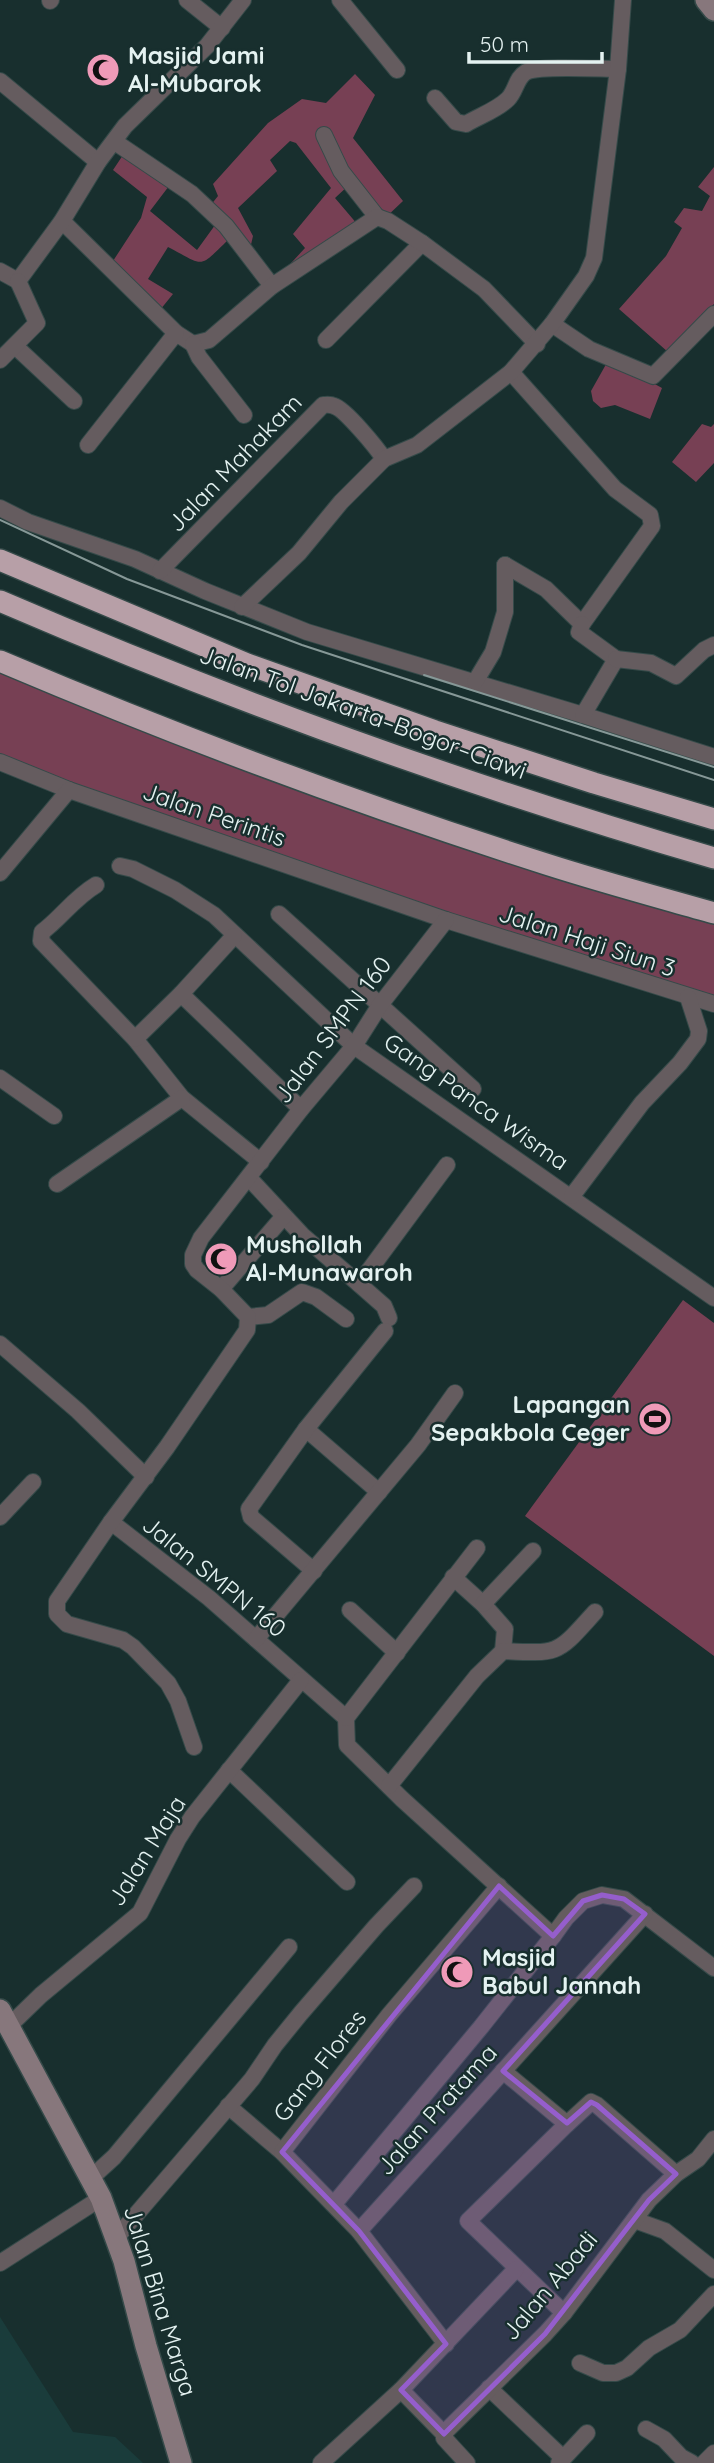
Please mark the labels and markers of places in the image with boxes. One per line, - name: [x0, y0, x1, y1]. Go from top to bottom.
- place label: Masjid Jami Al-Mubarok: [128, 40, 264, 98]
- mosque icon: Masjid Jami Al-Mubarok: [84, 51, 122, 89]
- place label: Mushollah Al-Munawaroh: [246, 1229, 413, 1287]
- mosque icon: Mushollah Al-Munawaroh: [202, 1240, 240, 1278]
- place label: Lapangan Sepakbola Ceger: [431, 1389, 630, 1447]
- sports icon: Lapangan Sepakbola Ceger: [636, 1400, 674, 1438]
- place label: Masjid Babul Jannah: [482, 1942, 641, 2000]
- mosque icon: Masjid Babul Jannah: [438, 1953, 476, 1991]

